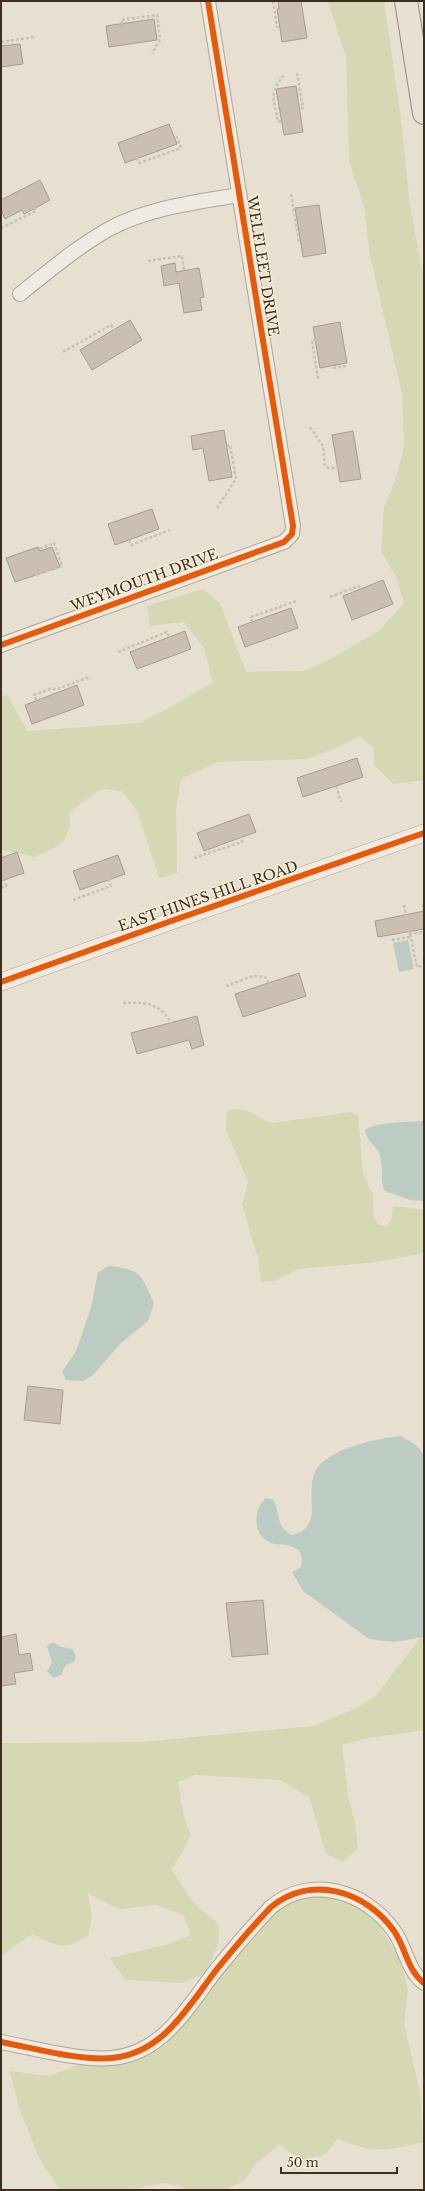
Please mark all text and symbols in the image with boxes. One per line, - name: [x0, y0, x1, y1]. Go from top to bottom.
- street label: WELFLEET DRIVE: [243, 194, 283, 337]
- street label: WEYMOUTH DRIVE: [67, 545, 220, 615]
- street label: EAST HINES HILL ROAD: [116, 857, 300, 935]
- scale bar: [281, 2149, 397, 2175]
- text: 50 m: [287, 2155, 319, 2170]

